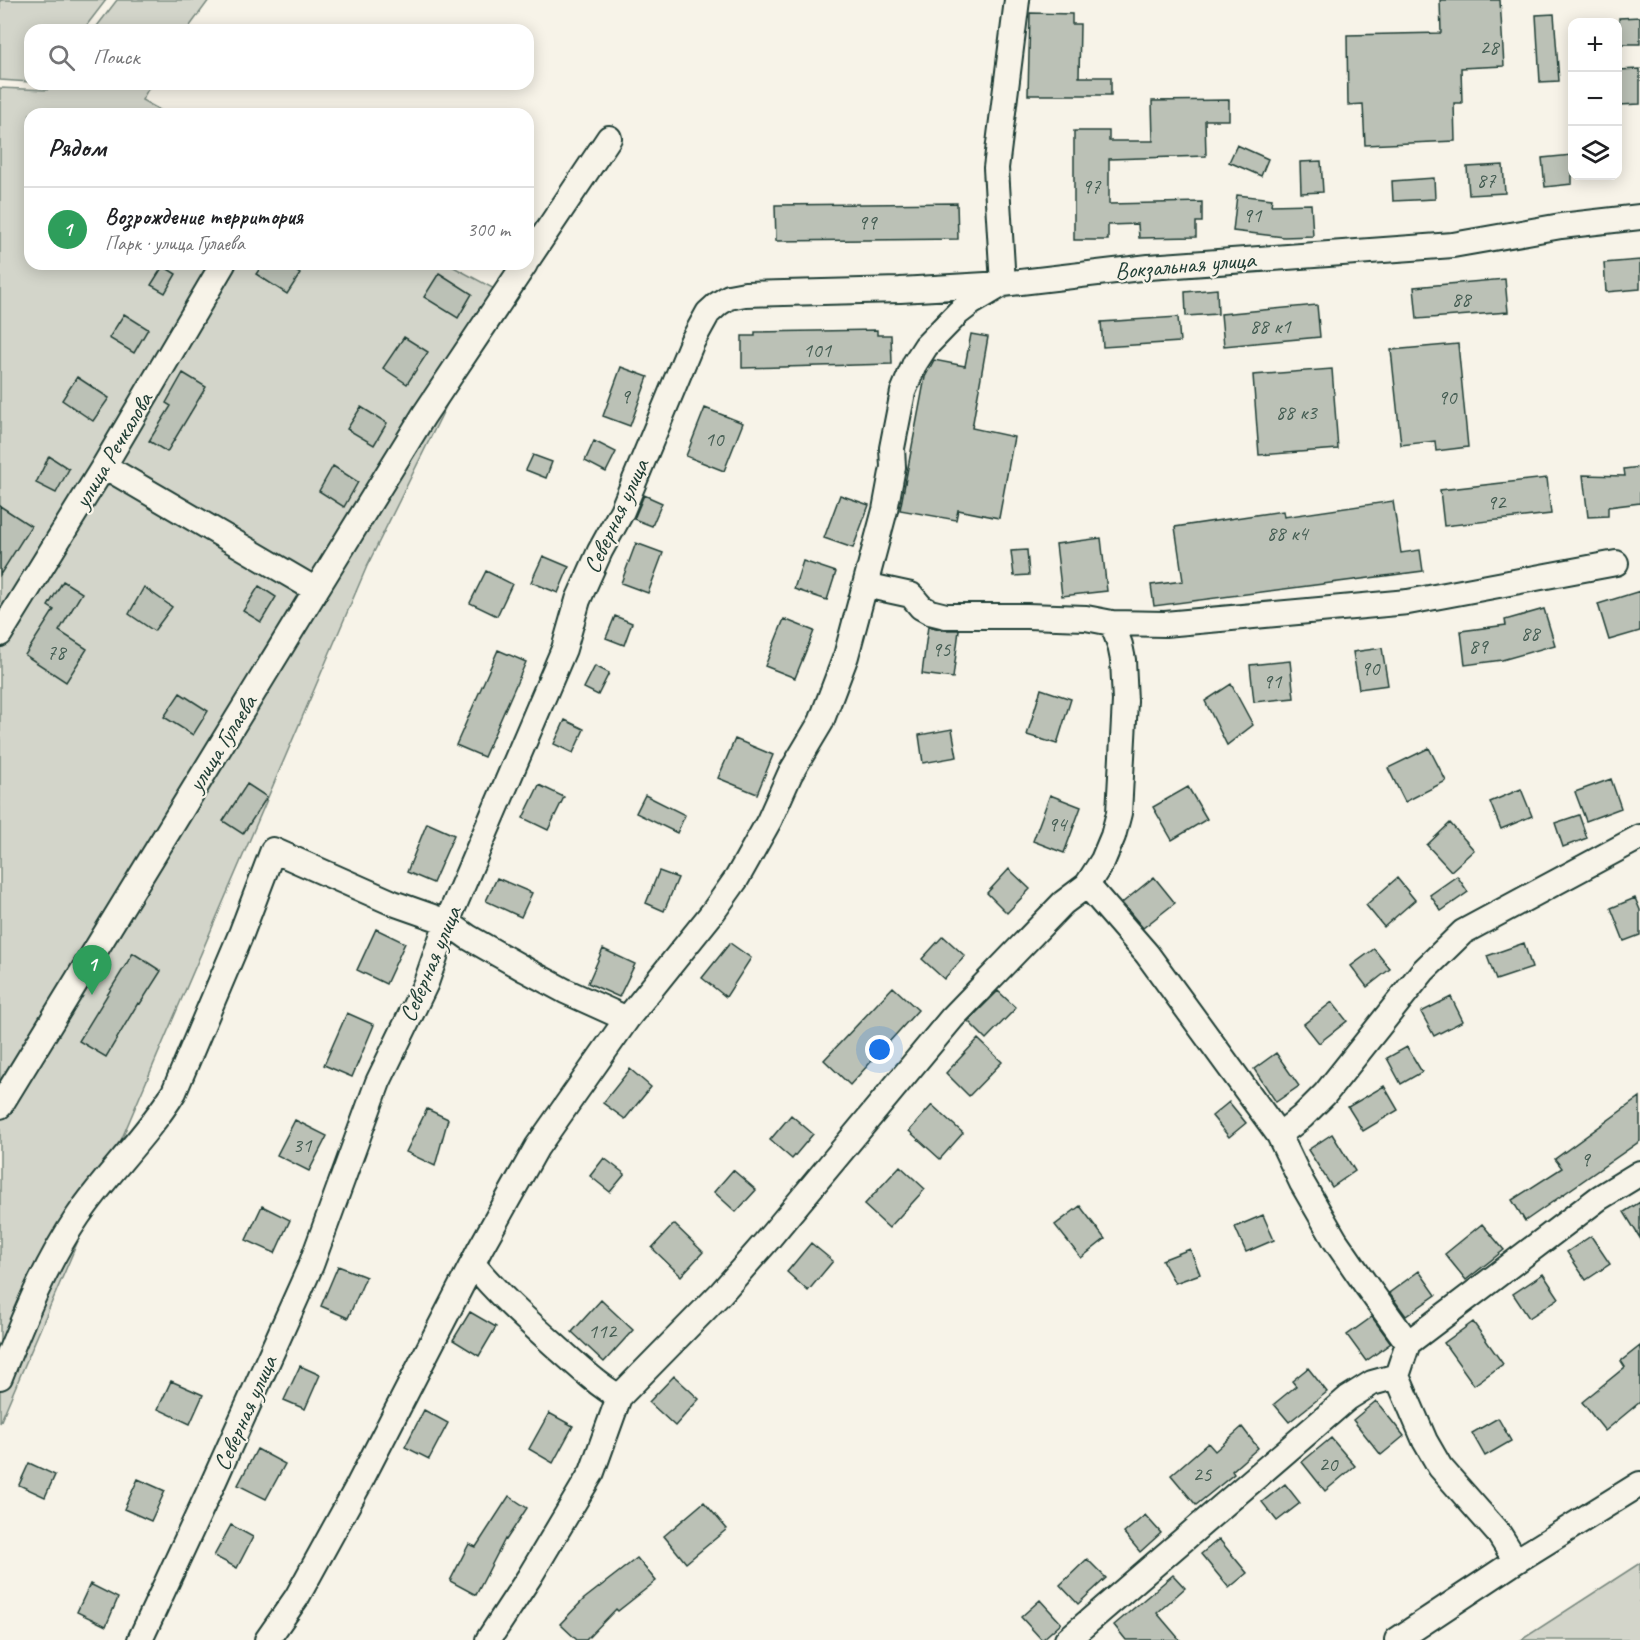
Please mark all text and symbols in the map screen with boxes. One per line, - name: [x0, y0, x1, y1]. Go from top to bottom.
- map controls: [1568, 18, 1622, 180]
- button: +: [1568, 18, 1622, 72]
- search box: [24, 24, 534, 90]
- house number: 28: [1480, 34, 1501, 60]
- icon: search: [45, 41, 78, 74]
- text: Поиск: [93, 43, 139, 71]
- button: −: [1568, 72, 1622, 126]
- button: layers: [1568, 126, 1622, 180]
- text: Рядом: [48, 131, 106, 164]
- house number: 87: [1477, 167, 1497, 193]
- house number: 97: [1082, 173, 1102, 199]
- house number: 91: [1243, 202, 1263, 228]
- text: Возрождение территория: [105, 203, 303, 231]
- house number: 99: [858, 209, 878, 235]
- text: 1: [63, 217, 72, 242]
- text: 300 m: [467, 217, 510, 242]
- text: Парк · улица Гулаева: [105, 231, 245, 256]
- street label: Вокзальная улица: [1114, 244, 1258, 286]
- house number: 88: [1452, 286, 1473, 312]
- house number: 88 к1: [1249, 313, 1292, 339]
- house number: 101: [803, 337, 833, 363]
- house number: 9: [620, 383, 631, 409]
- house number: 90: [1438, 384, 1458, 410]
- street label: улица Речкалова: [66, 385, 160, 515]
- house number: 88 к3: [1275, 399, 1318, 425]
- house number: 10: [705, 426, 725, 452]
- street label: Северная улица: [576, 453, 656, 578]
- house number: 92: [1487, 489, 1507, 515]
- house number: 88 к4: [1266, 520, 1310, 546]
- house number: 88: [1521, 620, 1542, 646]
- house number: 89: [1469, 633, 1489, 659]
- house number: 95: [932, 636, 952, 662]
- house number: 78: [47, 639, 68, 665]
- house number: 90: [1361, 655, 1381, 681]
- house number: 91: [1263, 668, 1283, 694]
- street label: улица Гулаева: [179, 688, 264, 799]
- house number: 94: [1048, 811, 1069, 837]
- street label: Северная улица: [392, 900, 468, 1026]
- pin: 1: [72, 946, 112, 995]
- your location: [865, 1035, 894, 1064]
- house number: 31: [293, 1132, 313, 1158]
- house number: 9: [1580, 1146, 1591, 1172]
- house number: 112: [588, 1318, 618, 1344]
- street label: Северная улица: [206, 1349, 284, 1475]
- house number: 20: [1319, 1451, 1339, 1477]
- house number: 25: [1193, 1461, 1213, 1487]

